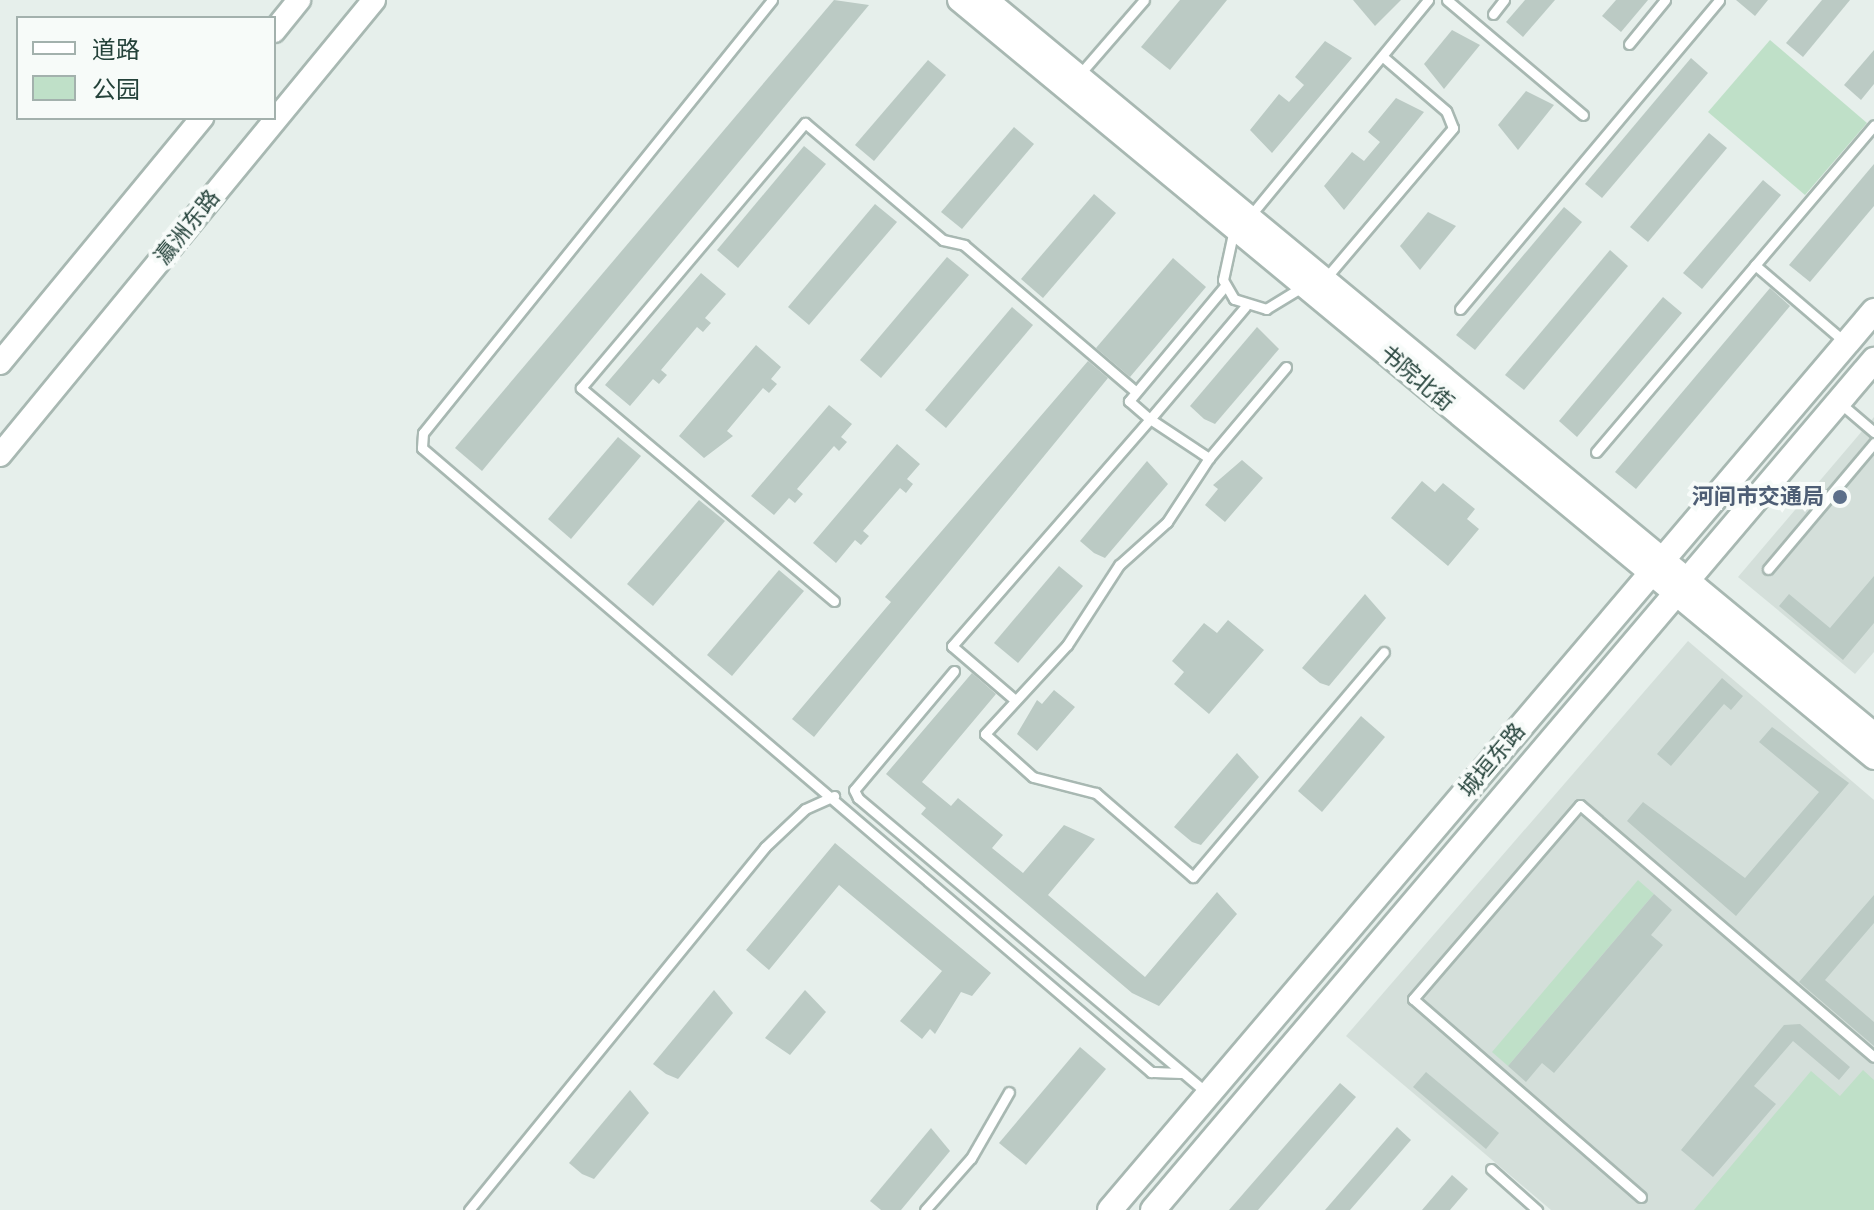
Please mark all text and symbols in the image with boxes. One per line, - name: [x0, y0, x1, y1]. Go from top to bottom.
- legend: [16, 16, 276, 120]
- text: 道路: [92, 31, 140, 67]
- text: 公园: [92, 71, 140, 107]
- street label: 瀛洲东路: [149, 184, 225, 270]
- street label: 书院北街: [1375, 340, 1459, 416]
- place label: 河间市交通局: [1692, 484, 1824, 510]
- marker: 河间市交通局: [1831, 488, 1849, 506]
- street label: 城垣东路: [1454, 718, 1530, 802]

